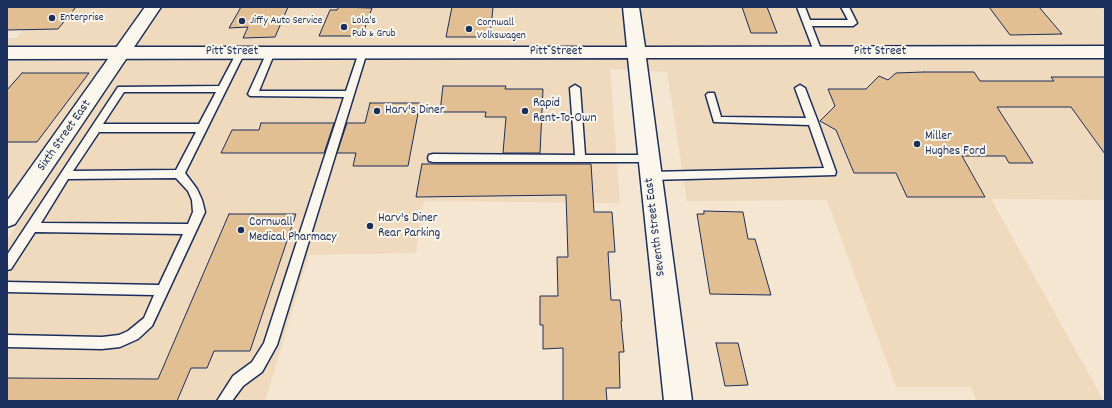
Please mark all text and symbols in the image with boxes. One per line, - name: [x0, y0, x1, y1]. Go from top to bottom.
- place label: Enterprise: [60, 11, 104, 25]
- marker: Enterprise: [47, 13, 57, 23]
- place label: Jiffy Auto Service: [250, 14, 322, 28]
- place label: Lola's Pub & Grub: [352, 14, 396, 40]
- marker: Jiffy Auto Service: [237, 16, 247, 26]
- place label: Cornwall Volkswagen: [477, 16, 526, 42]
- marker: Lola's Pub & Grub: [339, 22, 349, 32]
- marker: Cornwall Volkswagen: [464, 24, 474, 34]
- street label: Pitt Street: [206, 44, 258, 60]
- street label: Pitt Street: [530, 44, 582, 60]
- street label: Pitt Street: [854, 44, 906, 60]
- place label: Rapid Rent-To-Own: [533, 96, 596, 127]
- street label: Sixth Street East: [35, 97, 95, 175]
- place label: Harv's Diner: [385, 103, 445, 119]
- marker: Harv's Diner: [372, 106, 382, 116]
- marker: Rapid Rent-To-Own: [520, 106, 530, 116]
- place label: Miller Hughes Ford: [925, 129, 986, 160]
- marker: Miller Hughes Ford: [912, 139, 922, 149]
- street label: Seventh Street East: [642, 177, 670, 277]
- place label: Harv's Diner Rear Parking: [378, 211, 440, 242]
- place label: Cornwall Medical Pharmacy: [249, 215, 337, 246]
- marker: Harv's Diner Rear Parking: [365, 221, 375, 231]
- marker: Cornwall Medical Pharmacy: [236, 225, 246, 235]

